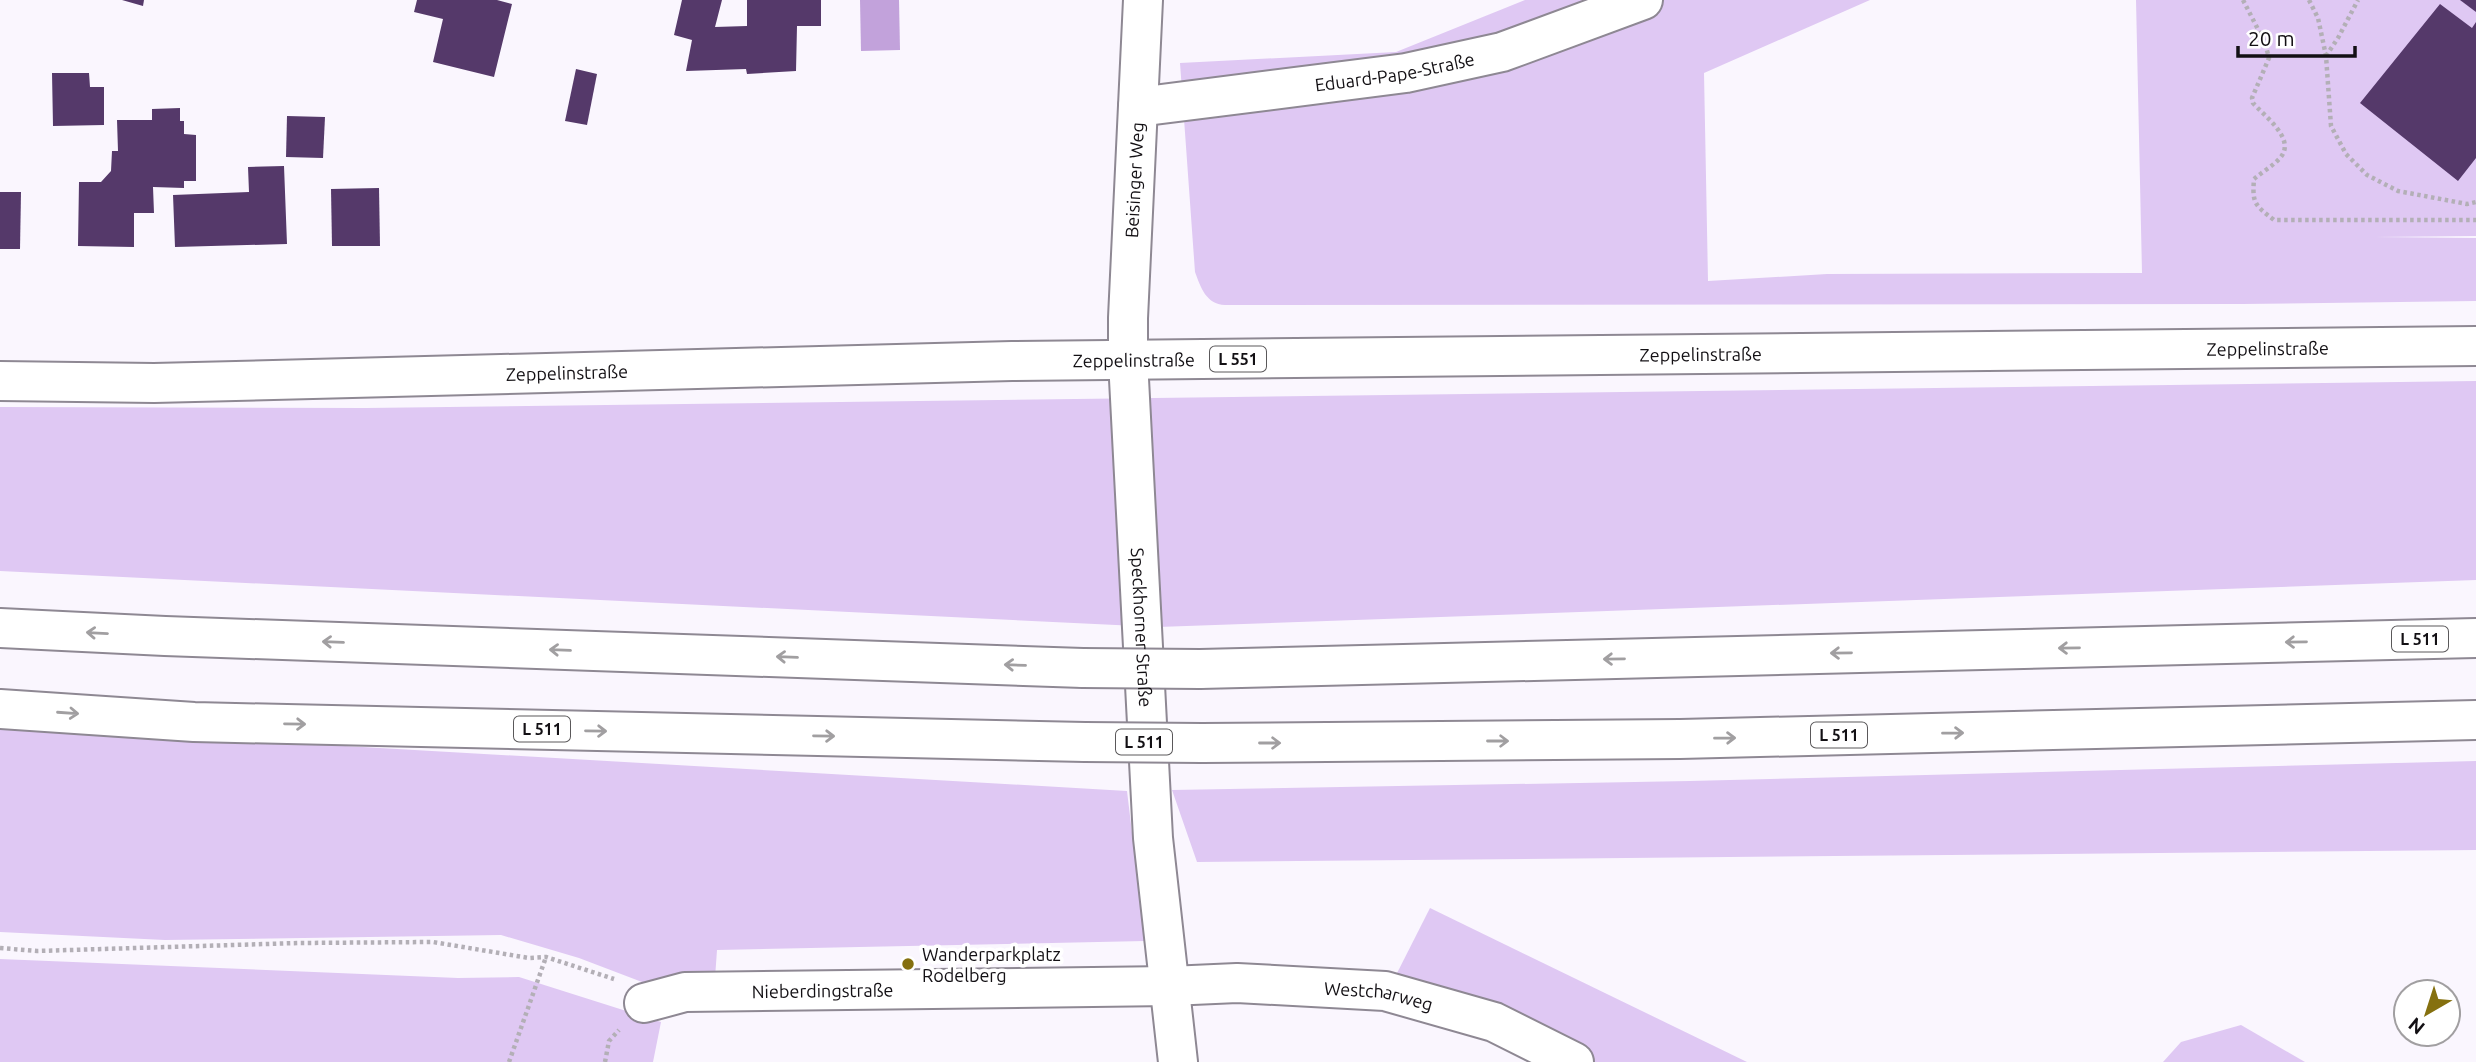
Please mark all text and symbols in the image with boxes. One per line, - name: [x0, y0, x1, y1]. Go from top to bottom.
- scale bar: [2238, 14, 2355, 58]
- text: 20 m: [2248, 26, 2295, 50]
- street label: Eduard-Pape-Straße: [1314, 48, 1476, 94]
- street label: Beisinger Weg: [1121, 122, 1147, 238]
- street label: Zeppelinstraße: [2206, 338, 2329, 359]
- street label: Zeppelinstraße: [1639, 343, 1762, 365]
- road number: L 551: [1210, 346, 1266, 372]
- street label: Zeppelinstraße: [1072, 349, 1195, 370]
- street label: Zeppelinstraße: [505, 361, 628, 384]
- street label: Speckhorner Straße: [1128, 547, 1156, 707]
- one-way arrow: [85, 626, 108, 639]
- road number: L 511: [2392, 626, 2448, 652]
- one-way arrow: [321, 635, 344, 648]
- one-way arrow: [2285, 636, 2308, 649]
- one-way arrow: [2057, 641, 2080, 655]
- one-way arrow: [549, 643, 572, 656]
- one-way arrow: [1830, 647, 1853, 660]
- one-way arrow: [776, 651, 799, 664]
- one-way arrow: [1603, 652, 1626, 666]
- one-way arrow: [1003, 659, 1026, 672]
- one-way arrow: [56, 707, 79, 720]
- road number: L 511: [514, 716, 570, 742]
- one-way arrow: [284, 717, 307, 731]
- road number: L 511: [1811, 722, 1867, 748]
- one-way arrow: [584, 724, 607, 737]
- one-way arrow: [1941, 726, 1964, 740]
- one-way arrow: [812, 729, 835, 742]
- road number: L 511: [1116, 730, 1172, 754]
- one-way arrow: [1713, 731, 1736, 745]
- one-way arrow: [1486, 734, 1509, 748]
- one-way arrow: [1259, 736, 1282, 749]
- place label: Wanderparkplatz Rodelberg: [922, 944, 1061, 985]
- marker: Wanderparkplatz Rodelberg: [900, 956, 916, 972]
- street label: Westcharweg: [1324, 978, 1435, 1014]
- north arrow: [2392, 978, 2462, 1048]
- street label: Nieberdingstraße: [752, 979, 894, 1001]
- text: N: [2404, 1013, 2429, 1039]

